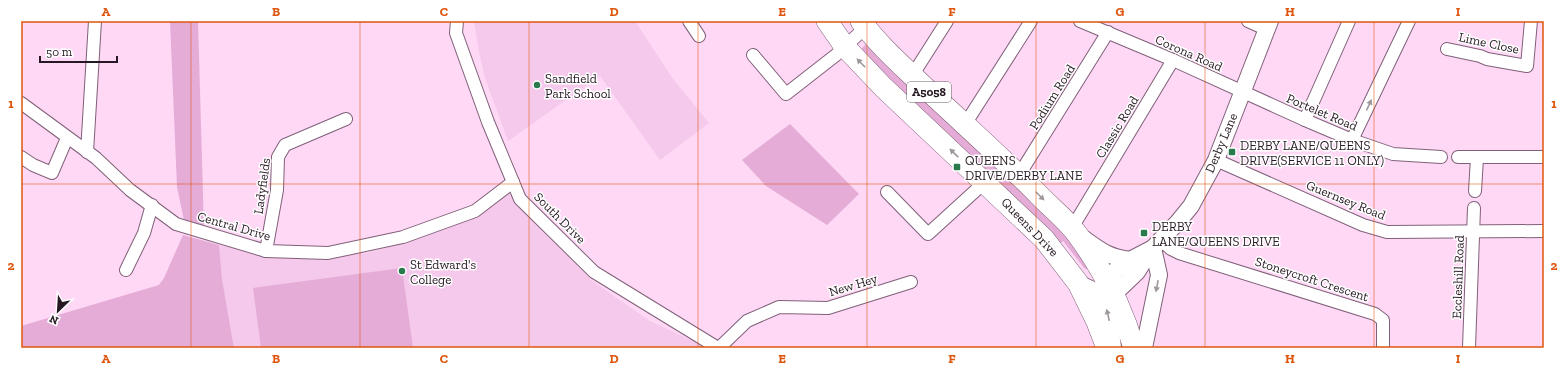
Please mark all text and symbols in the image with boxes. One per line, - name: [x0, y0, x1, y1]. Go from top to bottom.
- text: A: [102, 4, 111, 19]
- text: B: [272, 4, 280, 19]
- text: C: [440, 4, 448, 19]
- text: D: [609, 4, 619, 19]
- text: E: [778, 4, 786, 19]
- text: F: [948, 4, 956, 19]
- text: G: [1116, 4, 1125, 19]
- text: H: [1285, 4, 1295, 19]
- text: I: [1456, 4, 1461, 19]
- street label: Lime Close: [1457, 29, 1521, 57]
- street label: Corona Road: [1153, 32, 1225, 74]
- scale bar: [40, 38, 117, 64]
- text: 50 m: [46, 45, 73, 59]
- one-way arrow: [856, 58, 866, 68]
- street label: Podium Road: [1026, 62, 1078, 132]
- place label: Sandfield Park School: [545, 71, 611, 101]
- marker: Sandfield Park School: [532, 80, 542, 90]
- road number: A5058: [907, 82, 951, 102]
- street label: Portelet Road: [1284, 90, 1360, 134]
- street label: Classic Road: [1093, 93, 1141, 161]
- text: 1: [8, 96, 14, 111]
- text: 1: [1551, 96, 1557, 111]
- one-way arrow: [1366, 99, 1372, 110]
- street label: Derby Lane: [1202, 111, 1240, 175]
- place label: DERBY LANE/QUEENS DRIVE(SERVICE 11 ONLY): [1240, 138, 1385, 168]
- marker: DERBY LANE/QUEENS DRIVE(SERVICE 11 ONLY): [1227, 147, 1237, 157]
- one-way arrow: [949, 149, 959, 158]
- place label: QUEENS DRIVE/DERBY LANE: [965, 153, 1083, 183]
- street label: Ladyfields: [251, 157, 273, 215]
- marker: QUEENS DRIVE/DERBY LANE: [952, 162, 962, 172]
- street label: Guernsey Road: [1304, 177, 1388, 223]
- street label: South Drive: [531, 189, 589, 247]
- one-way arrow: [1035, 191, 1045, 201]
- street label: Queens Drive: [998, 195, 1062, 259]
- street label: Central Drive: [196, 208, 272, 244]
- place label: DERBY LANE/QUEENS DRIVE: [1152, 219, 1280, 249]
- marker: DERBY LANE/QUEENS DRIVE: [1139, 228, 1149, 238]
- street label: Eccleshill Road: [1449, 235, 1467, 319]
- street label: Stoneycroft Crescent: [1253, 254, 1371, 304]
- place label: St Edward's College: [410, 257, 477, 287]
- text: 2: [8, 258, 15, 273]
- text: 2: [1551, 258, 1558, 273]
- marker: St Edward's College: [397, 266, 407, 276]
- street label: New Hey: [827, 270, 879, 299]
- one-way arrow: [1154, 280, 1160, 292]
- north arrow: [38, 291, 78, 331]
- one-way arrow: [1105, 308, 1111, 321]
- text: N: [47, 312, 61, 327]
- text: A: [102, 351, 111, 366]
- text: B: [272, 351, 280, 366]
- text: C: [440, 351, 448, 366]
- text: D: [609, 351, 619, 366]
- text: E: [778, 351, 786, 366]
- text: F: [948, 351, 956, 366]
- text: G: [1116, 351, 1125, 366]
- text: H: [1285, 351, 1295, 366]
- text: I: [1456, 351, 1461, 366]

